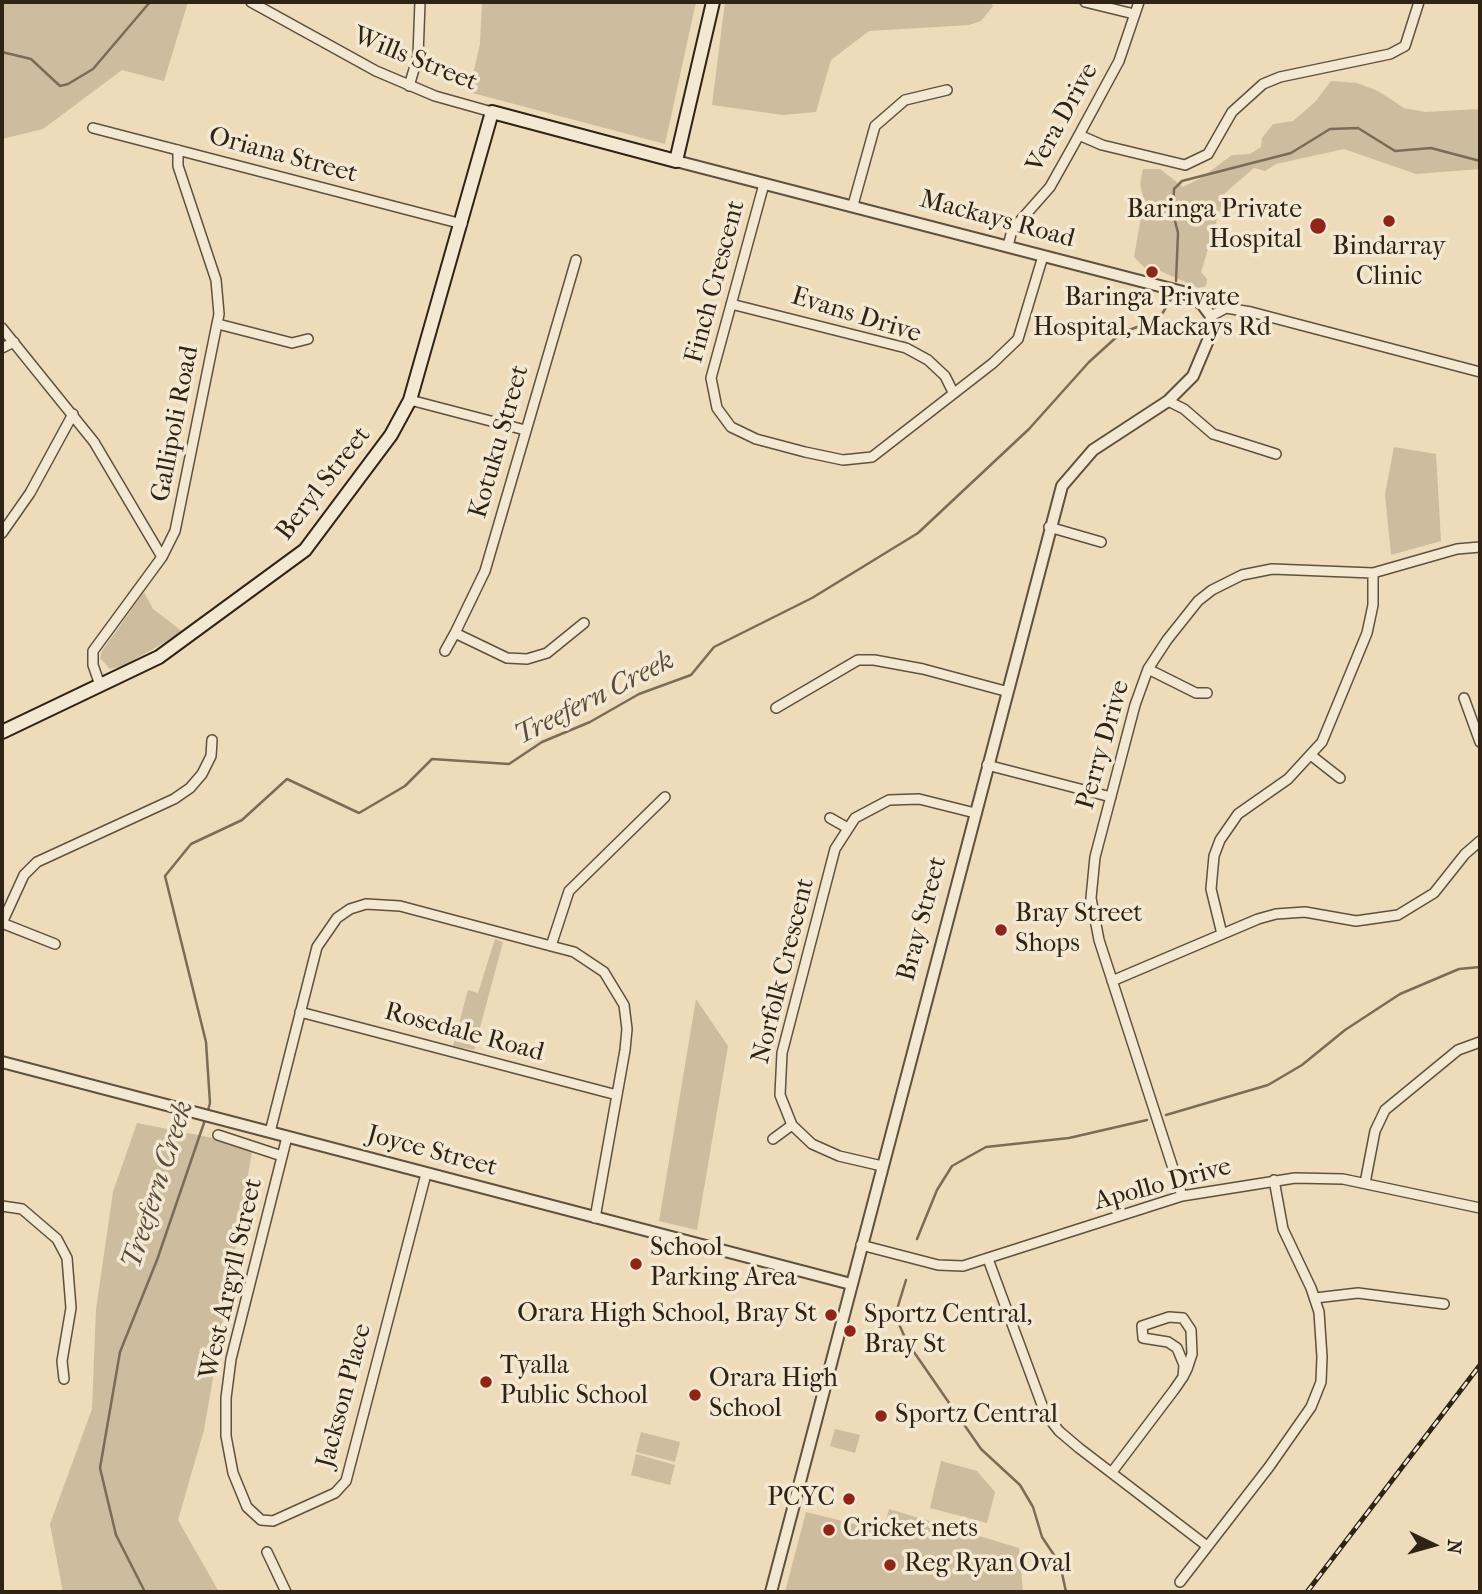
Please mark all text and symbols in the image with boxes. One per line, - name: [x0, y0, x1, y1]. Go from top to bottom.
- street label: Wills Street: [348, 21, 482, 99]
- street label: Vera Drive: [1020, 58, 1106, 178]
- street label: Oriana Street: [205, 121, 361, 191]
- street label: Mackays Road: [916, 184, 1078, 256]
- place label: Baringa Private Hospital: [1127, 195, 1302, 256]
- street label: Finch Crescent: [679, 197, 753, 367]
- marker: Bindarray Clinic: [1381, 213, 1397, 229]
- marker: Baringa Private Hospital: [1308, 216, 1328, 236]
- place label: Bindarray Clinic: [1332, 232, 1446, 294]
- marker: Baringa Private Hospital, Mackays Rd: [1144, 264, 1160, 280]
- street label: Evans Drive: [787, 281, 925, 351]
- place label: Baringa Private Hospital, Mackays Rd: [1033, 283, 1271, 344]
- street label: Gallipoli Road: [146, 344, 206, 504]
- street label: Kotuku Street: [463, 362, 537, 522]
- street label: Beryl Street: [270, 421, 378, 547]
- water label: Treefern Creek: [510, 644, 680, 754]
- street label: Perry Drive: [1071, 677, 1137, 813]
- street label: Bray Street: [891, 853, 955, 985]
- street label: Norfolk Crescent: [746, 875, 822, 1067]
- place label: Bray Street Shops: [1015, 899, 1143, 960]
- marker: Bray Street Shops: [993, 922, 1009, 938]
- street label: Rosedale Road: [381, 997, 547, 1069]
- water label: Treefern Creek: [116, 1097, 202, 1273]
- street label: Joyce Street: [363, 1120, 501, 1184]
- street label: Apollo Drive: [1091, 1152, 1235, 1218]
- street label: West Argyll Street: [194, 1175, 270, 1383]
- place label: School Parking Area: [650, 1233, 797, 1294]
- marker: School Parking Area: [628, 1256, 644, 1272]
- place label: Orara High School, Bray St: [517, 1299, 817, 1331]
- place label: Sportz Central, Bray St: [864, 1300, 1032, 1362]
- marker: Orara High School, Bray St: [823, 1307, 839, 1323]
- street label: Jackson Place: [311, 1320, 379, 1472]
- marker: Sportz Central, Bray St: [842, 1323, 858, 1339]
- place label: Tyalla Public School: [500, 1351, 648, 1412]
- place label: Orara High School: [709, 1364, 838, 1426]
- marker: Tyalla Public School: [478, 1374, 494, 1390]
- marker: Orara High School: [687, 1387, 703, 1403]
- place label: Sportz Central: [895, 1400, 1058, 1432]
- marker: Sportz Central: [873, 1408, 889, 1424]
- place label: PCYC: [767, 1483, 835, 1515]
- marker: PCYC: [841, 1491, 857, 1507]
- north arrow: [1398, 1510, 1468, 1580]
- place label: Cricket nets: [843, 1514, 978, 1546]
- marker: Cricket nets: [821, 1522, 837, 1538]
- text: N: [1442, 1539, 1466, 1555]
- place label: Reg Ryan Oval: [904, 1549, 1072, 1581]
- marker: Reg Ryan Oval: [882, 1557, 898, 1573]

